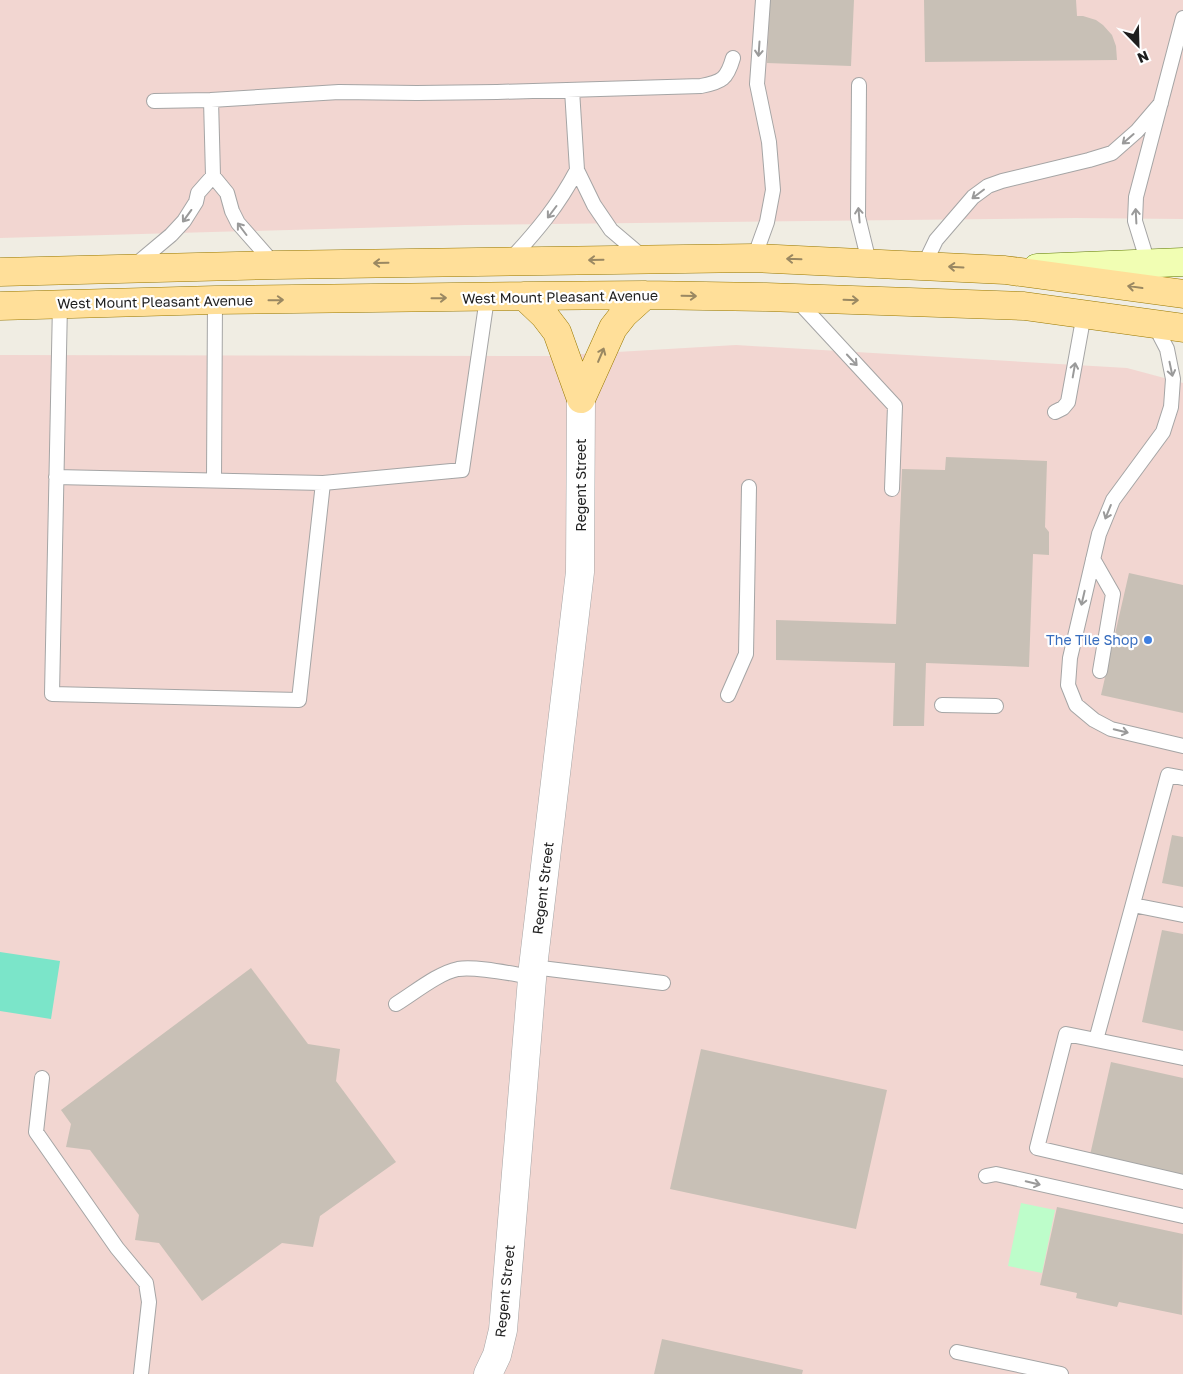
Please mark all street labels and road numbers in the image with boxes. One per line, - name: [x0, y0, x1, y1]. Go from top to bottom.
- street label: West Mount Pleasant Avenue: [462, 286, 658, 307]
- street label: West Mount Pleasant Avenue: [57, 291, 253, 312]
- street label: Regent Street: [572, 438, 589, 532]
- street label: Regent Street: [528, 841, 557, 935]
- street label: Regent Street: [491, 1244, 518, 1338]

